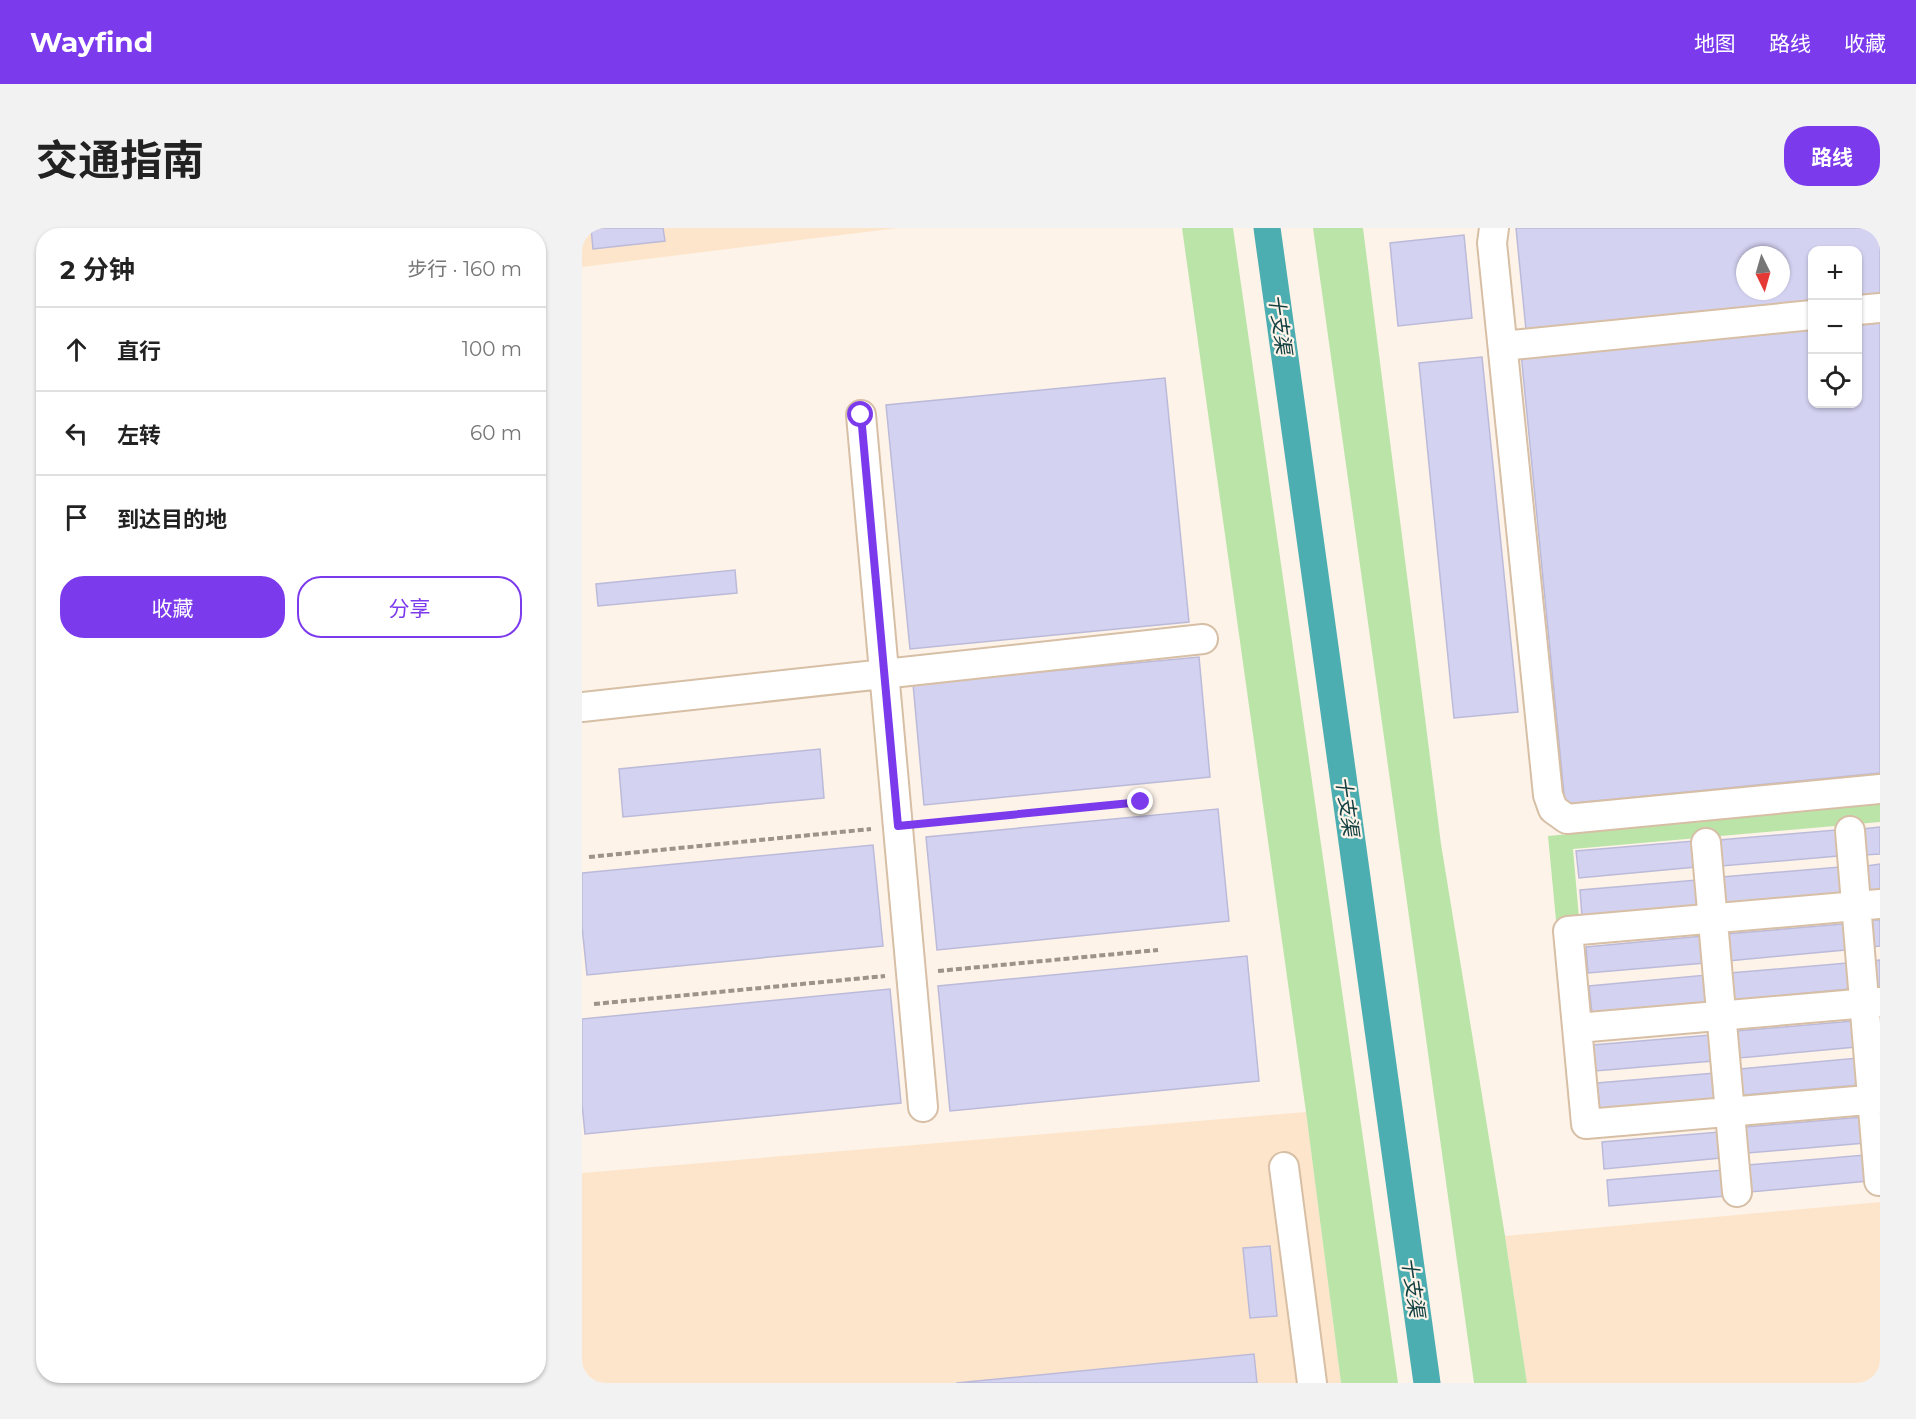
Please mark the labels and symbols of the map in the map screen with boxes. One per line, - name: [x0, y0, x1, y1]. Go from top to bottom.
- north arrow: [1736, 246, 1790, 300]
- water label: 十支渠: [1264, 293, 1296, 358]
- route start: [847, 401, 873, 427]
- water label: 十支渠: [1331, 775, 1363, 840]
- route end: [1127, 788, 1153, 814]
- water label: 十支渠: [1397, 1256, 1429, 1321]

